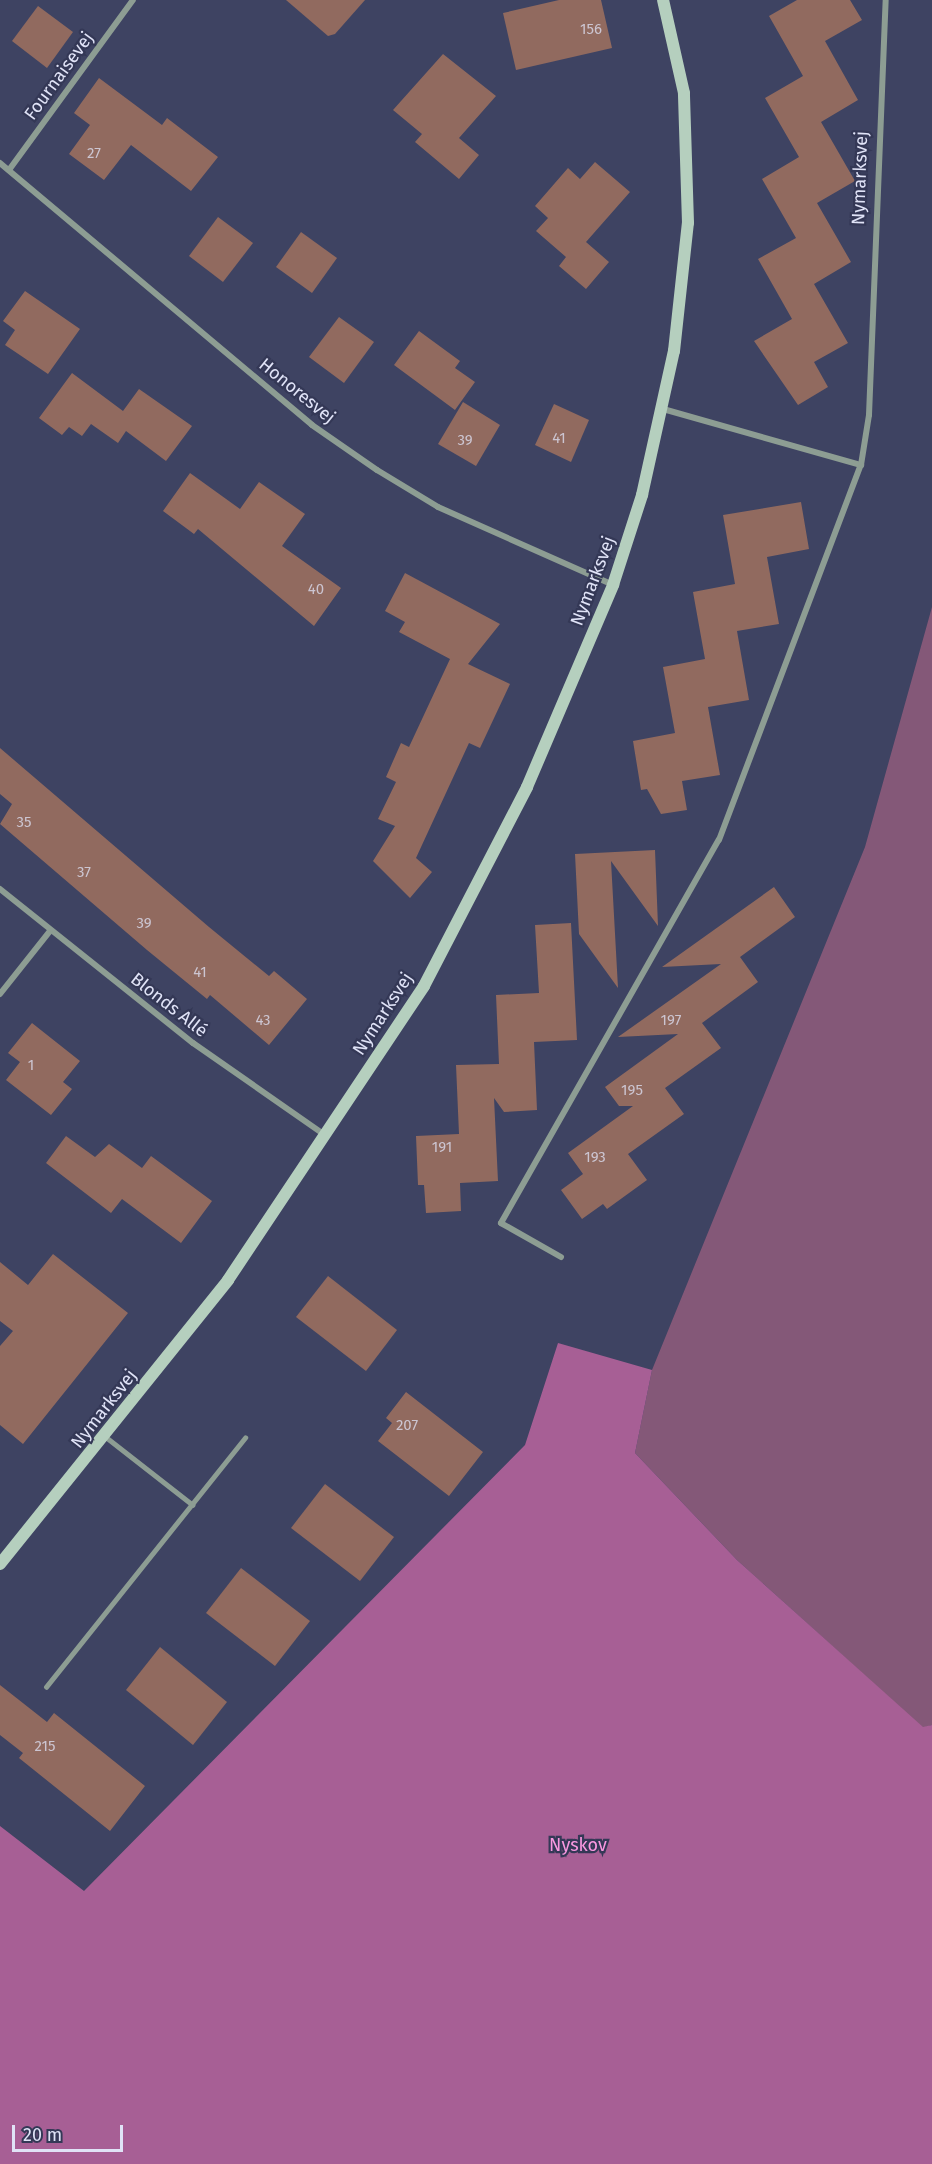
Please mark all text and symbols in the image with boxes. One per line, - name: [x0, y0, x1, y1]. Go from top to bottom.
- house number: 156: [580, 21, 602, 39]
- street label: Fournaisevej: [20, 28, 98, 124]
- street label: Nymarksvej: [848, 131, 872, 225]
- house number: 27: [87, 145, 101, 163]
- street label: Honoresvej: [255, 354, 339, 428]
- house number: 41: [552, 430, 566, 448]
- house number: 39: [457, 432, 473, 450]
- street label: Nymarksvej: [566, 533, 620, 629]
- house number: 40: [308, 581, 324, 599]
- house number: 35: [17, 814, 31, 832]
- house number: 37: [77, 864, 91, 882]
- house number: 39: [136, 915, 152, 933]
- house number: 41: [193, 964, 207, 982]
- street label: Blonds Allé: [126, 968, 212, 1042]
- street label: Nymarksvej: [348, 969, 418, 1059]
- house number: 43: [255, 1012, 271, 1030]
- house number: 197: [661, 1012, 681, 1030]
- house number: 1: [28, 1057, 34, 1075]
- house number: 195: [621, 1082, 643, 1100]
- house number: 191: [432, 1139, 452, 1157]
- house number: 193: [584, 1149, 606, 1167]
- street label: Nymarksvej: [66, 1365, 142, 1453]
- house number: 207: [396, 1417, 418, 1435]
- house number: 215: [34, 1738, 56, 1756]
- park label: Nyskov: [549, 1834, 607, 1856]
- scale bar: [15, 2113, 126, 2151]
- text: 20 m: [23, 2124, 62, 2146]

